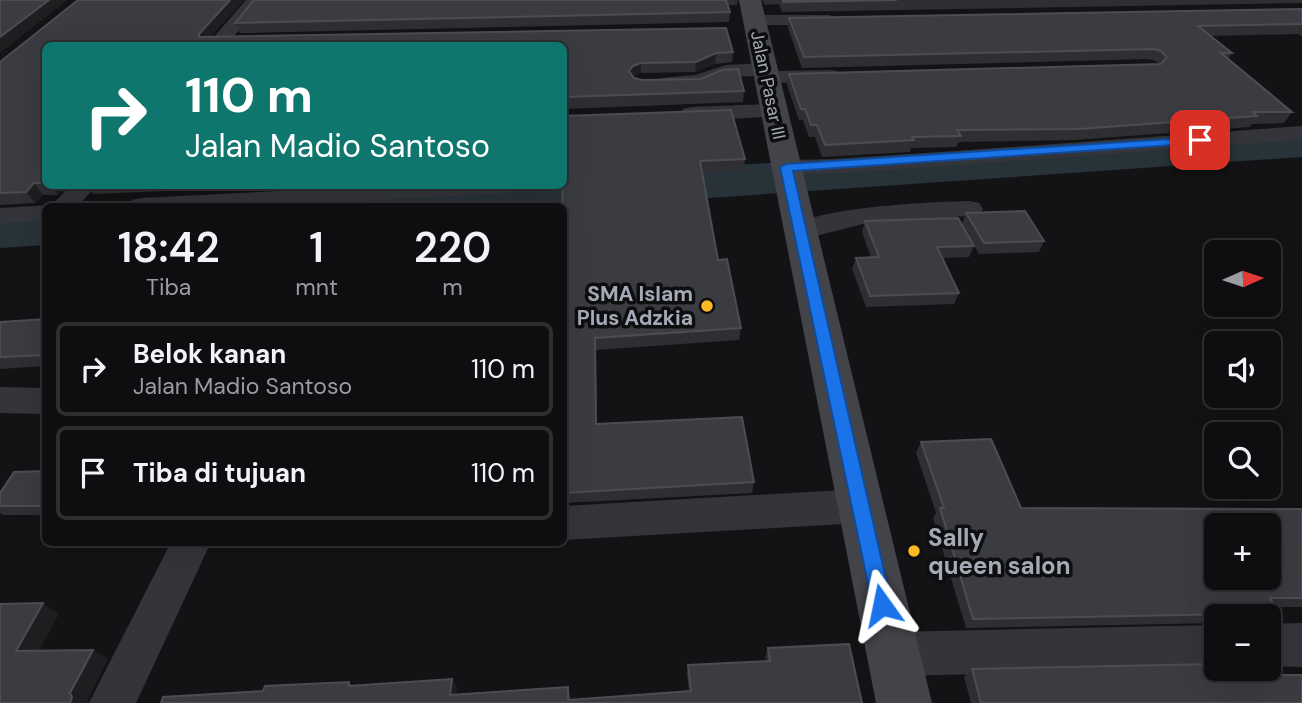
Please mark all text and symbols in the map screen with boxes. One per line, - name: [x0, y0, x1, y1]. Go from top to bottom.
- street label: Jalan Pasar III: [745, 28, 791, 142]
- text: 110 m: [185, 63, 313, 127]
- icon: right: [70, 70, 161, 161]
- pin: [1170, 110, 1230, 170]
- icon: arrive: [1181, 121, 1219, 159]
- text: Jalan Madio Santoso: [185, 125, 490, 167]
- text: 18:42: [118, 220, 220, 275]
- text: 1: [309, 220, 324, 275]
- text: 220: [414, 220, 491, 275]
- north arrow: [1204, 240, 1281, 317]
- map controls: [1204, 240, 1281, 681]
- text: Tiba: [146, 272, 191, 302]
- text: mnt: [295, 272, 338, 302]
- text: m: [442, 272, 463, 302]
- place label: SMA Islam Plus Adzkia: [577, 280, 693, 332]
- marker: SMA Islam Plus Adzkia: [699, 298, 715, 314]
- button: sound: [1204, 331, 1281, 408]
- text: Belok kanan: [133, 337, 286, 371]
- icon: right: [74, 350, 112, 388]
- text: 110 m: [471, 352, 535, 386]
- text: Jalan Madio Santoso: [133, 371, 352, 401]
- button: search: [1204, 422, 1281, 499]
- icon: arrive: [74, 454, 112, 492]
- text: Tiba di tujuan: [133, 456, 306, 490]
- text: 110 m: [471, 456, 535, 490]
- button: +: [1204, 513, 1281, 590]
- place label: Sally queen salon: [928, 522, 1071, 581]
- marker: Sally queen salon: [906, 543, 922, 559]
- position arrow: [845, 568, 919, 642]
- button: −: [1204, 604, 1281, 681]

